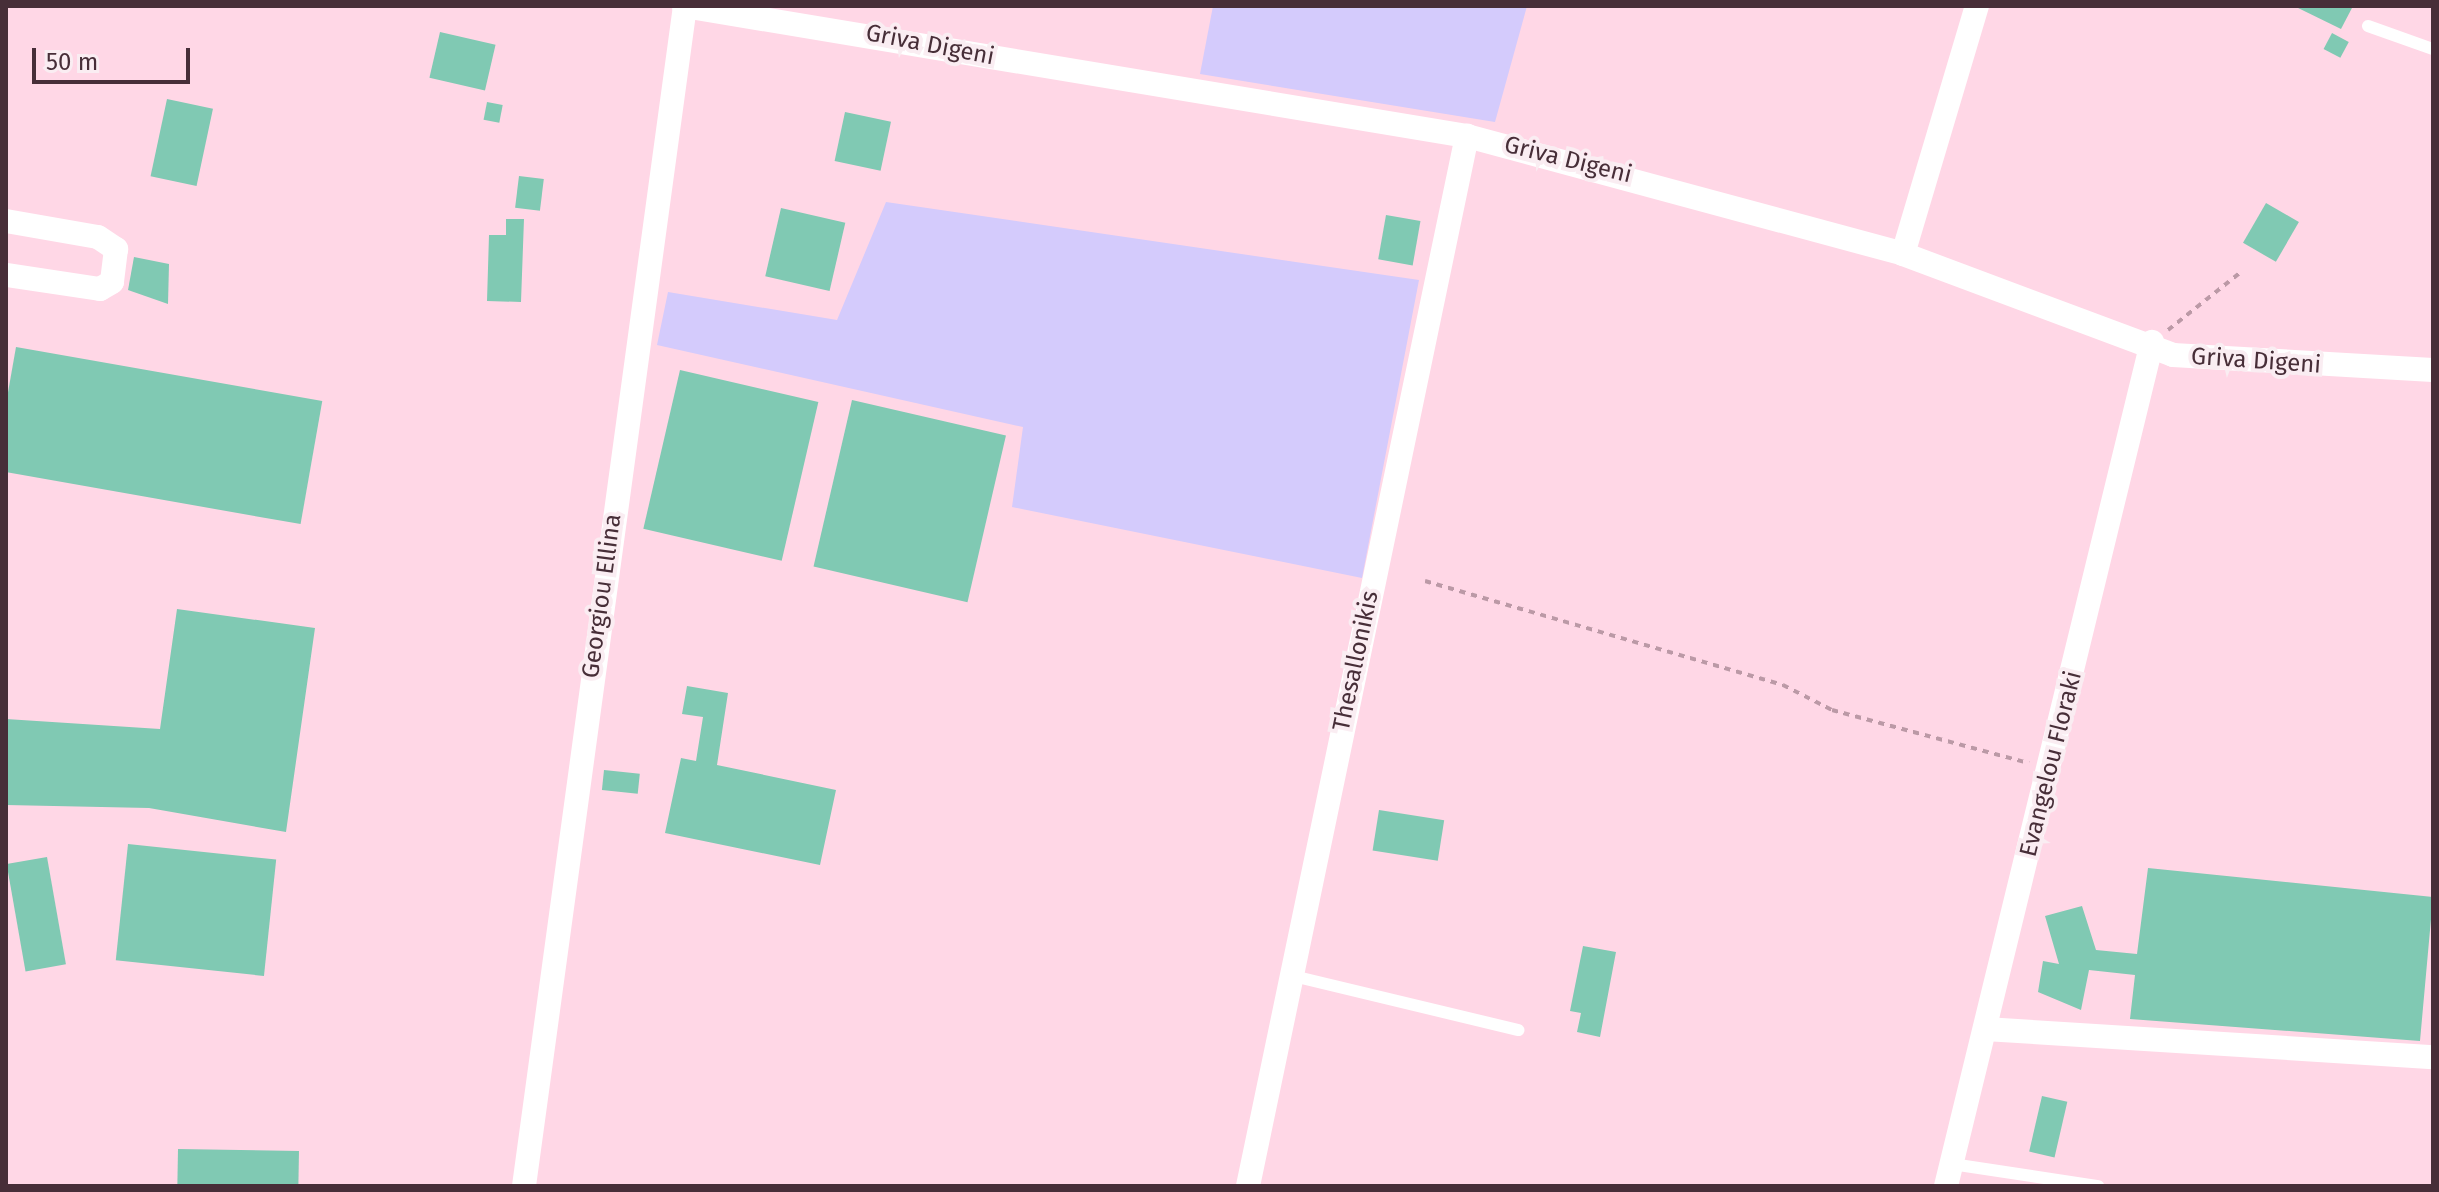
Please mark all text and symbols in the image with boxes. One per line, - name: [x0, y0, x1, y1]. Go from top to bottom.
- street label: Griva Digeni: [863, 18, 997, 72]
- scale bar: [36, 32, 194, 82]
- text: 50 m: [46, 48, 98, 76]
- street label: Griva Digeni: [1501, 130, 1635, 190]
- street label: Griva Digeni: [2190, 342, 2322, 380]
- street label: Georgiou Ellina: [576, 512, 628, 680]
- street label: Thesallonikis: [1327, 588, 1385, 734]
- street label: Evangelou Floraki: [2014, 668, 2088, 860]

